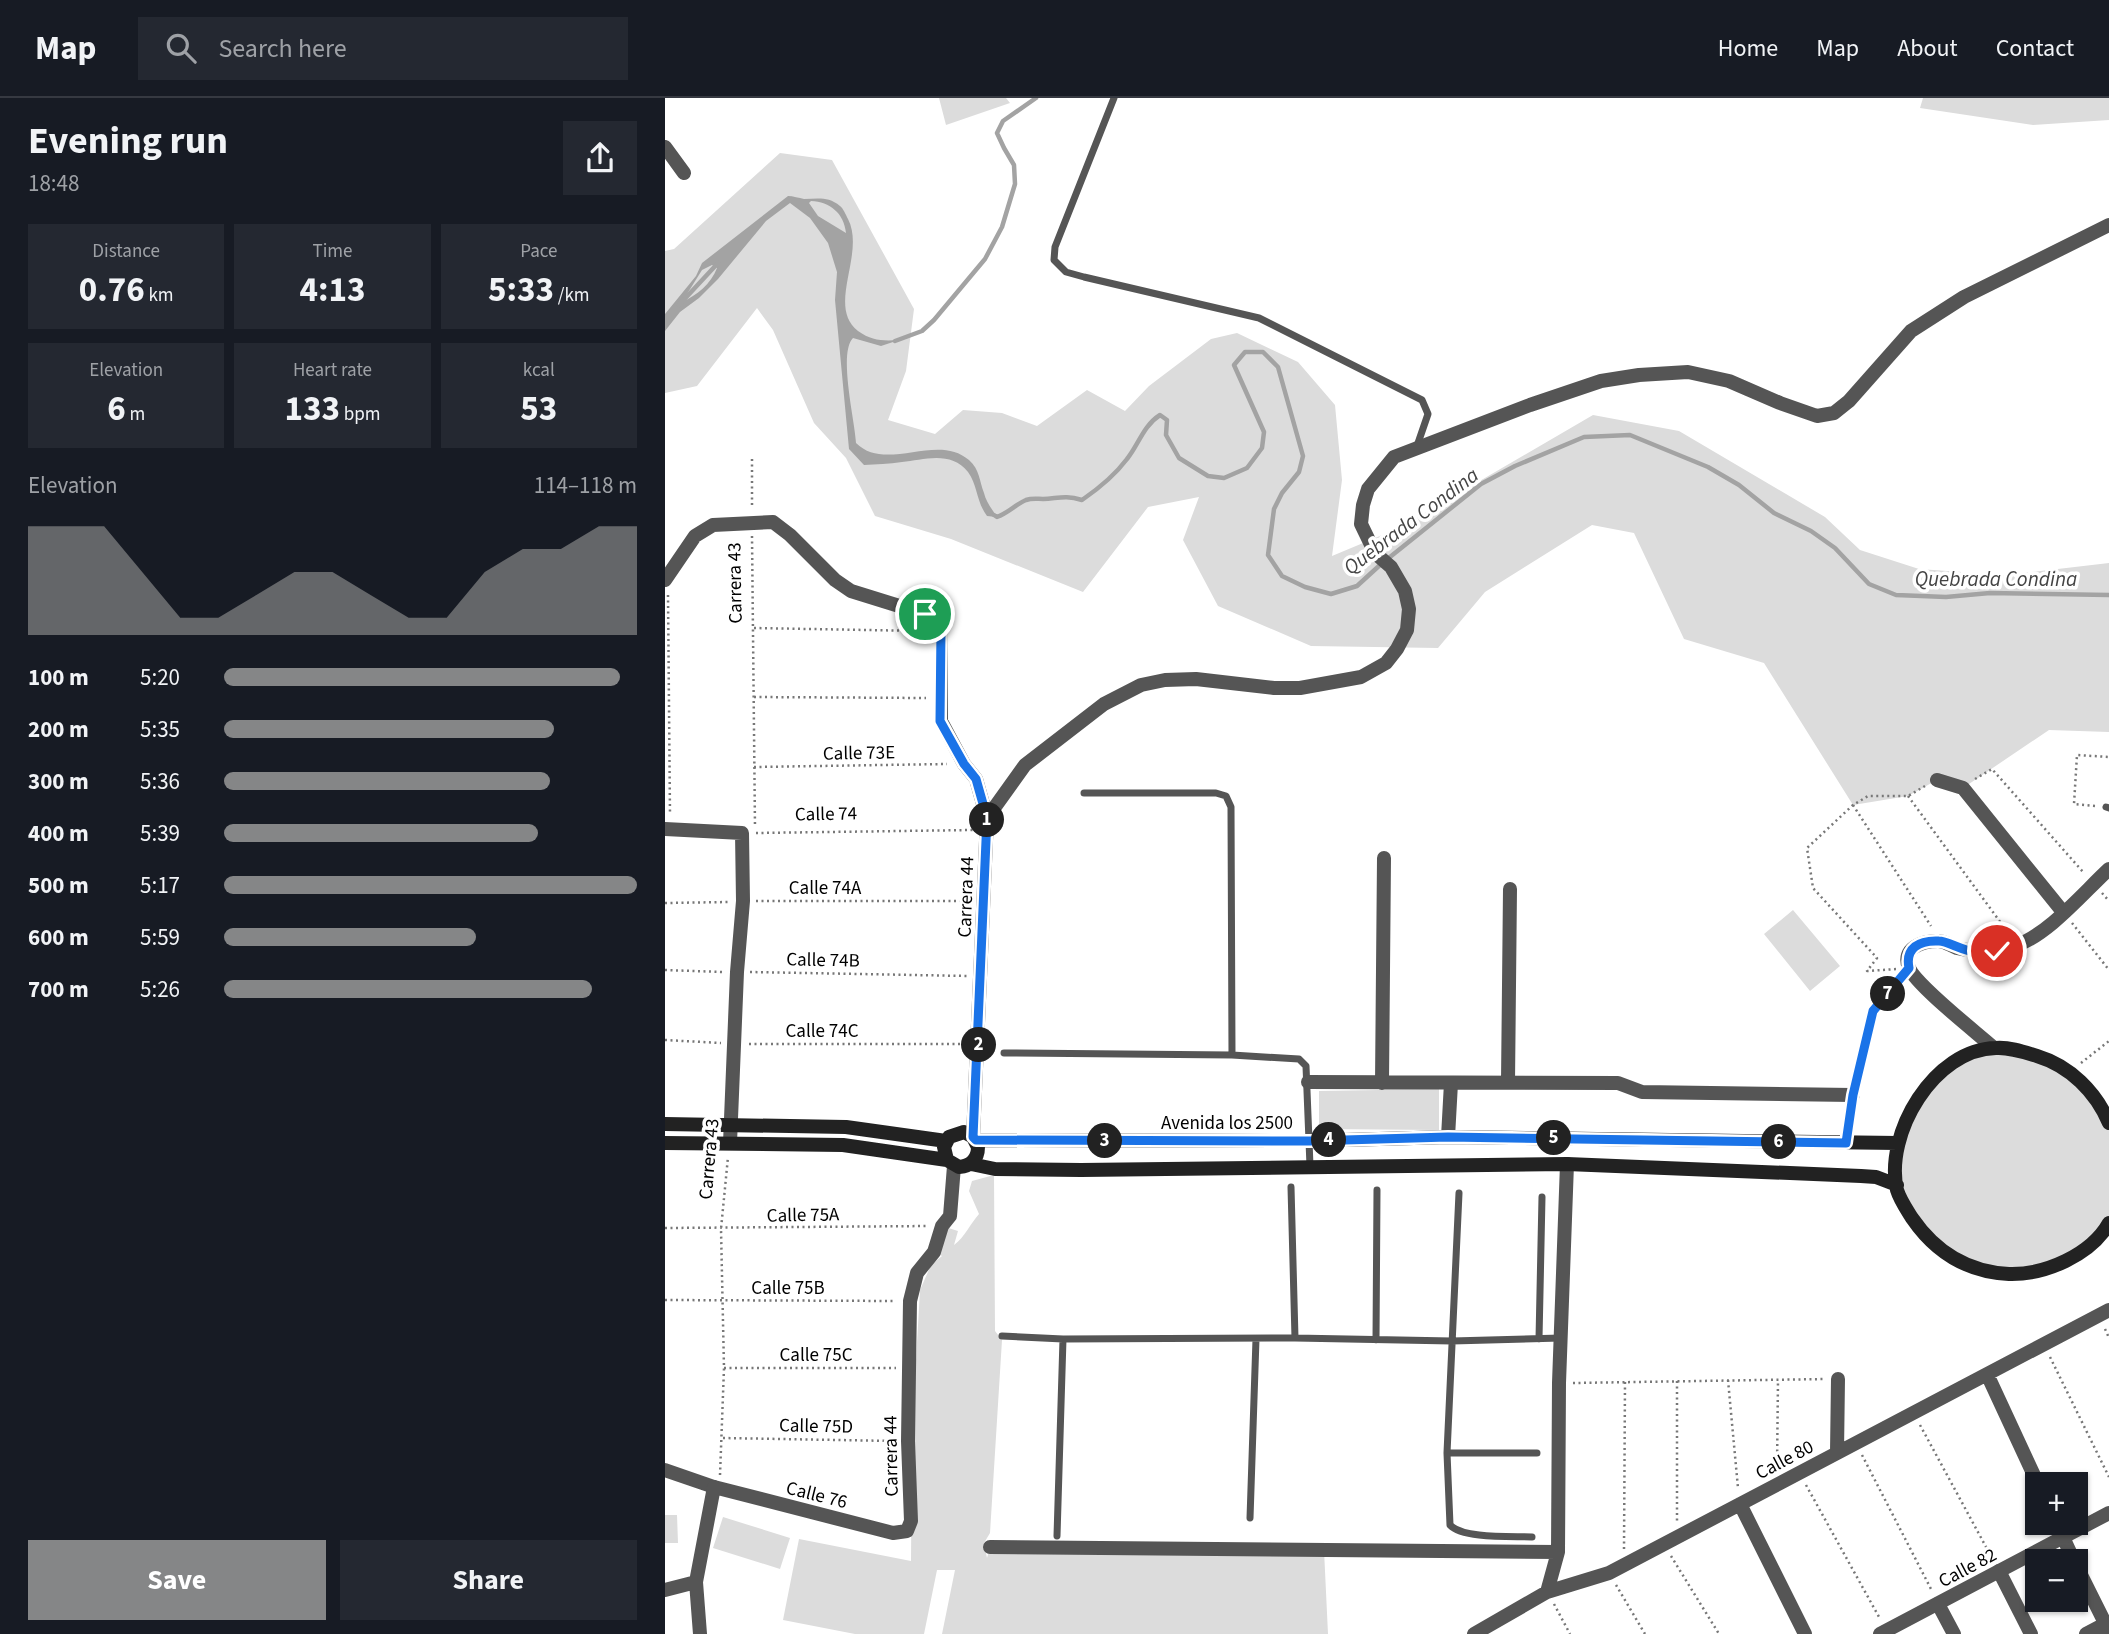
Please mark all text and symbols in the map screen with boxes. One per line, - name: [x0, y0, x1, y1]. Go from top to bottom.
- search box: [138, 17, 628, 80]
- text: Map: [35, 25, 96, 72]
- icon: search: [162, 29, 200, 67]
- text: Search here: [218, 30, 347, 67]
- text: Home: [1718, 31, 1778, 66]
- text: Map: [1816, 31, 1859, 66]
- text: About: [1897, 31, 1958, 66]
- text: Contact: [1996, 31, 2074, 66]
- text: Evening run: [28, 114, 228, 168]
- button: share: [563, 121, 637, 195]
- text: 18:48: [28, 167, 79, 200]
- text: Distance: [92, 238, 160, 265]
- text: Time: [312, 238, 353, 265]
- text: Pace: [520, 238, 557, 265]
- text: 0.76: [79, 265, 145, 315]
- text: 4:13: [300, 265, 365, 315]
- text: 5:33: [488, 265, 554, 315]
- text: km: [145, 282, 174, 309]
- text: /km: [554, 282, 590, 309]
- text: Elevation: [89, 357, 163, 384]
- text: Heart rate: [293, 357, 372, 384]
- text: kcal: [523, 357, 555, 384]
- text: 6: [107, 384, 126, 434]
- text: 133: [284, 384, 340, 434]
- text: 53: [520, 384, 557, 434]
- text: m: [126, 401, 145, 428]
- text: bpm: [340, 401, 381, 428]
- water label: Quebrada Condina: [1337, 460, 1485, 582]
- text: Elevation: [28, 469, 118, 502]
- text: 114–118 m: [534, 469, 637, 502]
- street label: Carrera 43: [721, 542, 750, 624]
- water label: Quebrada Condina: [1915, 564, 2077, 594]
- pin: [895, 584, 955, 644]
- icon: arrive: [906, 595, 944, 633]
- text: 100 m: [28, 661, 89, 694]
- text: 5:20: [140, 661, 180, 694]
- text: 200 m: [28, 713, 89, 746]
- text: 5:35: [140, 713, 180, 746]
- street label: Calle 73E: [823, 739, 895, 768]
- text: 300 m: [28, 765, 89, 798]
- text: 5:36: [140, 765, 180, 798]
- street label: Calle 74: [795, 800, 857, 829]
- pin: 1: [969, 802, 1005, 838]
- text: 1: [981, 806, 992, 833]
- text: 400 m: [28, 817, 89, 850]
- text: 5:39: [140, 817, 180, 850]
- street label: Carrera 44: [952, 856, 981, 938]
- text: 500 m: [28, 869, 89, 902]
- text: 5:17: [140, 869, 180, 902]
- street label: Calle 74A: [789, 875, 862, 902]
- text: 600 m: [28, 921, 89, 954]
- text: 5:59: [140, 921, 180, 954]
- pin: [1967, 921, 2027, 981]
- icon: check: [1978, 932, 2016, 970]
- street label: Calle 74B: [786, 946, 860, 975]
- text: 700 m: [28, 973, 89, 1006]
- text: 5:26: [140, 973, 180, 1006]
- pin: 7: [1871, 976, 1905, 1012]
- text: 7: [1882, 980, 1893, 1007]
- street label: Calle 74C: [785, 1018, 859, 1045]
- pin: 2: [961, 1028, 997, 1062]
- text: 2: [973, 1031, 984, 1058]
- street label: Avenida los 2500: [1161, 1110, 1293, 1137]
- street label: Carrera 43: [693, 1117, 726, 1201]
- pin: 5: [1537, 1121, 1571, 1156]
- pin: 4: [1311, 1122, 1347, 1158]
- pin: 3: [1087, 1124, 1123, 1158]
- text: 5: [1548, 1124, 1559, 1151]
- pin: 6: [1761, 1124, 1797, 1160]
- text: 4: [1323, 1126, 1334, 1153]
- text: 3: [1099, 1127, 1110, 1154]
- text: 6: [1773, 1128, 1784, 1155]
- street label: Calle 75A: [767, 1201, 840, 1230]
- street label: Calle 75B: [751, 1275, 825, 1302]
- street label: Calle 75C: [779, 1342, 853, 1369]
- street label: Calle 75D: [779, 1412, 853, 1441]
- street label: Carrera 44: [877, 1415, 906, 1497]
- street label: Calle 80: [1751, 1434, 1819, 1487]
- map controls: [2025, 1472, 2088, 1612]
- button: +: [2025, 1472, 2088, 1535]
- street label: Calle 76: [783, 1475, 850, 1516]
- button: Save: [28, 1540, 326, 1620]
- button: Share: [340, 1540, 637, 1620]
- street label: Calle 82: [1934, 1542, 2002, 1595]
- button: −: [2025, 1549, 2088, 1612]

